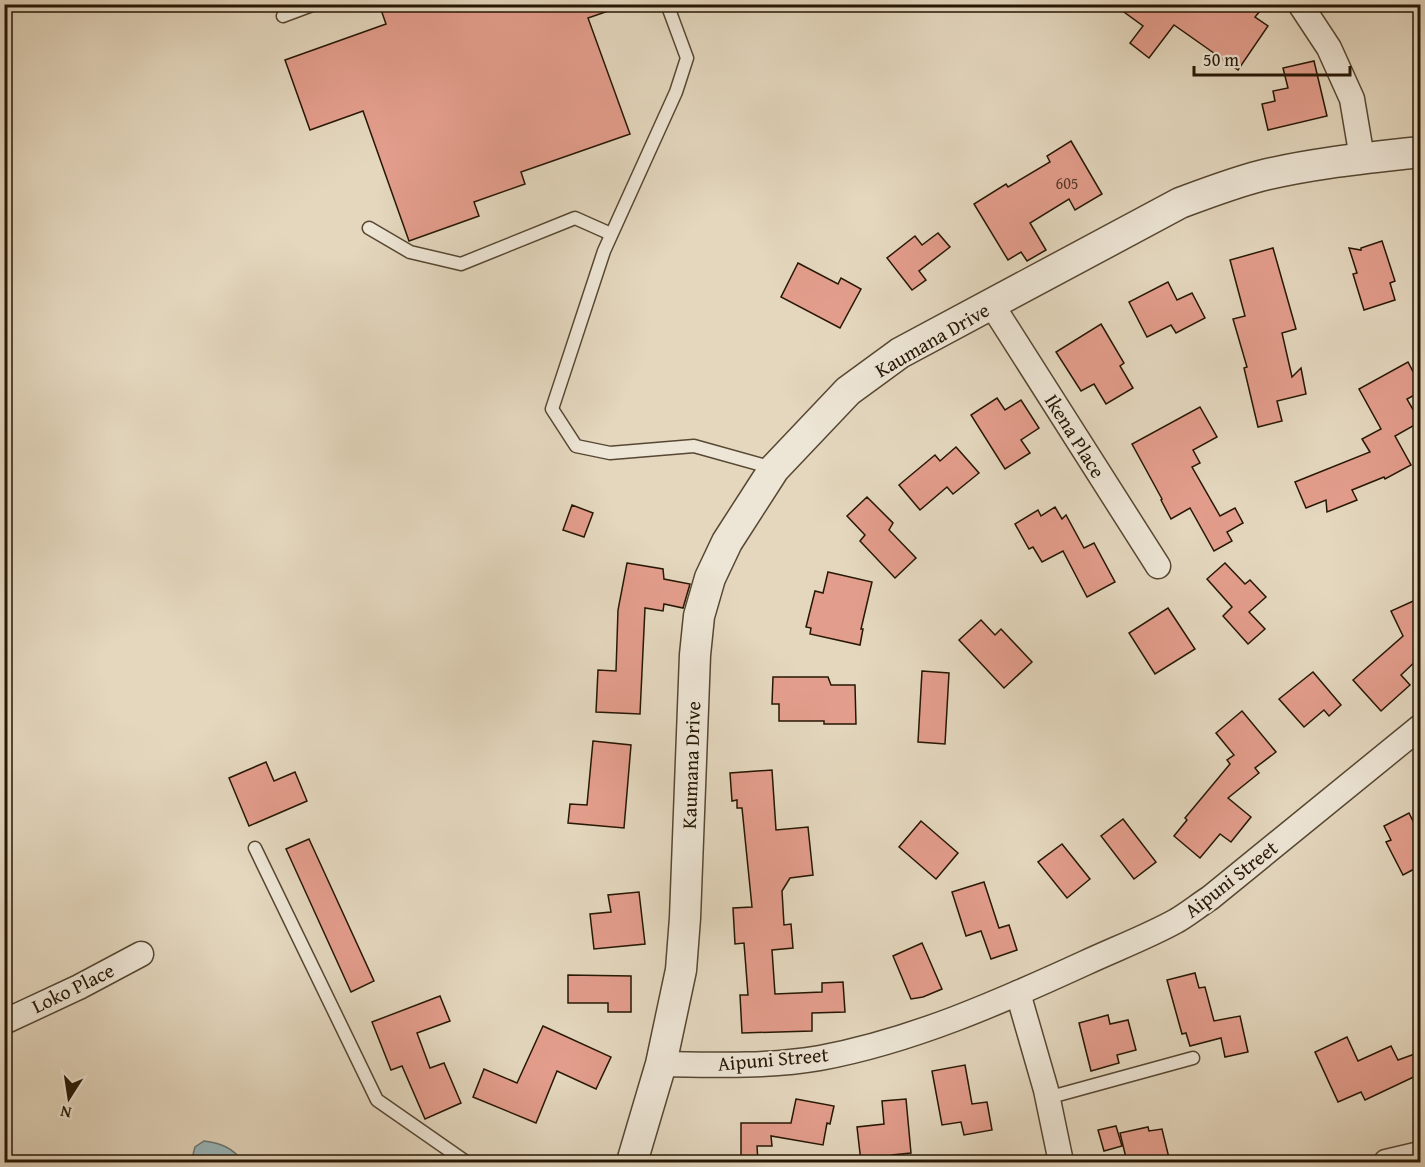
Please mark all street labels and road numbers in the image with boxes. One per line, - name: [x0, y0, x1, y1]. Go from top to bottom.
- street label: Kaumana Drive: [869, 295, 994, 384]
- street label: Ikena Place: [1038, 388, 1113, 483]
- street label: Kaumana Drive: [674, 701, 707, 829]
- street label: Aipuni Street: [1178, 833, 1283, 924]
- street label: Loko Place: [27, 955, 119, 1020]
- street label: Aipuni Street: [716, 1039, 830, 1078]

